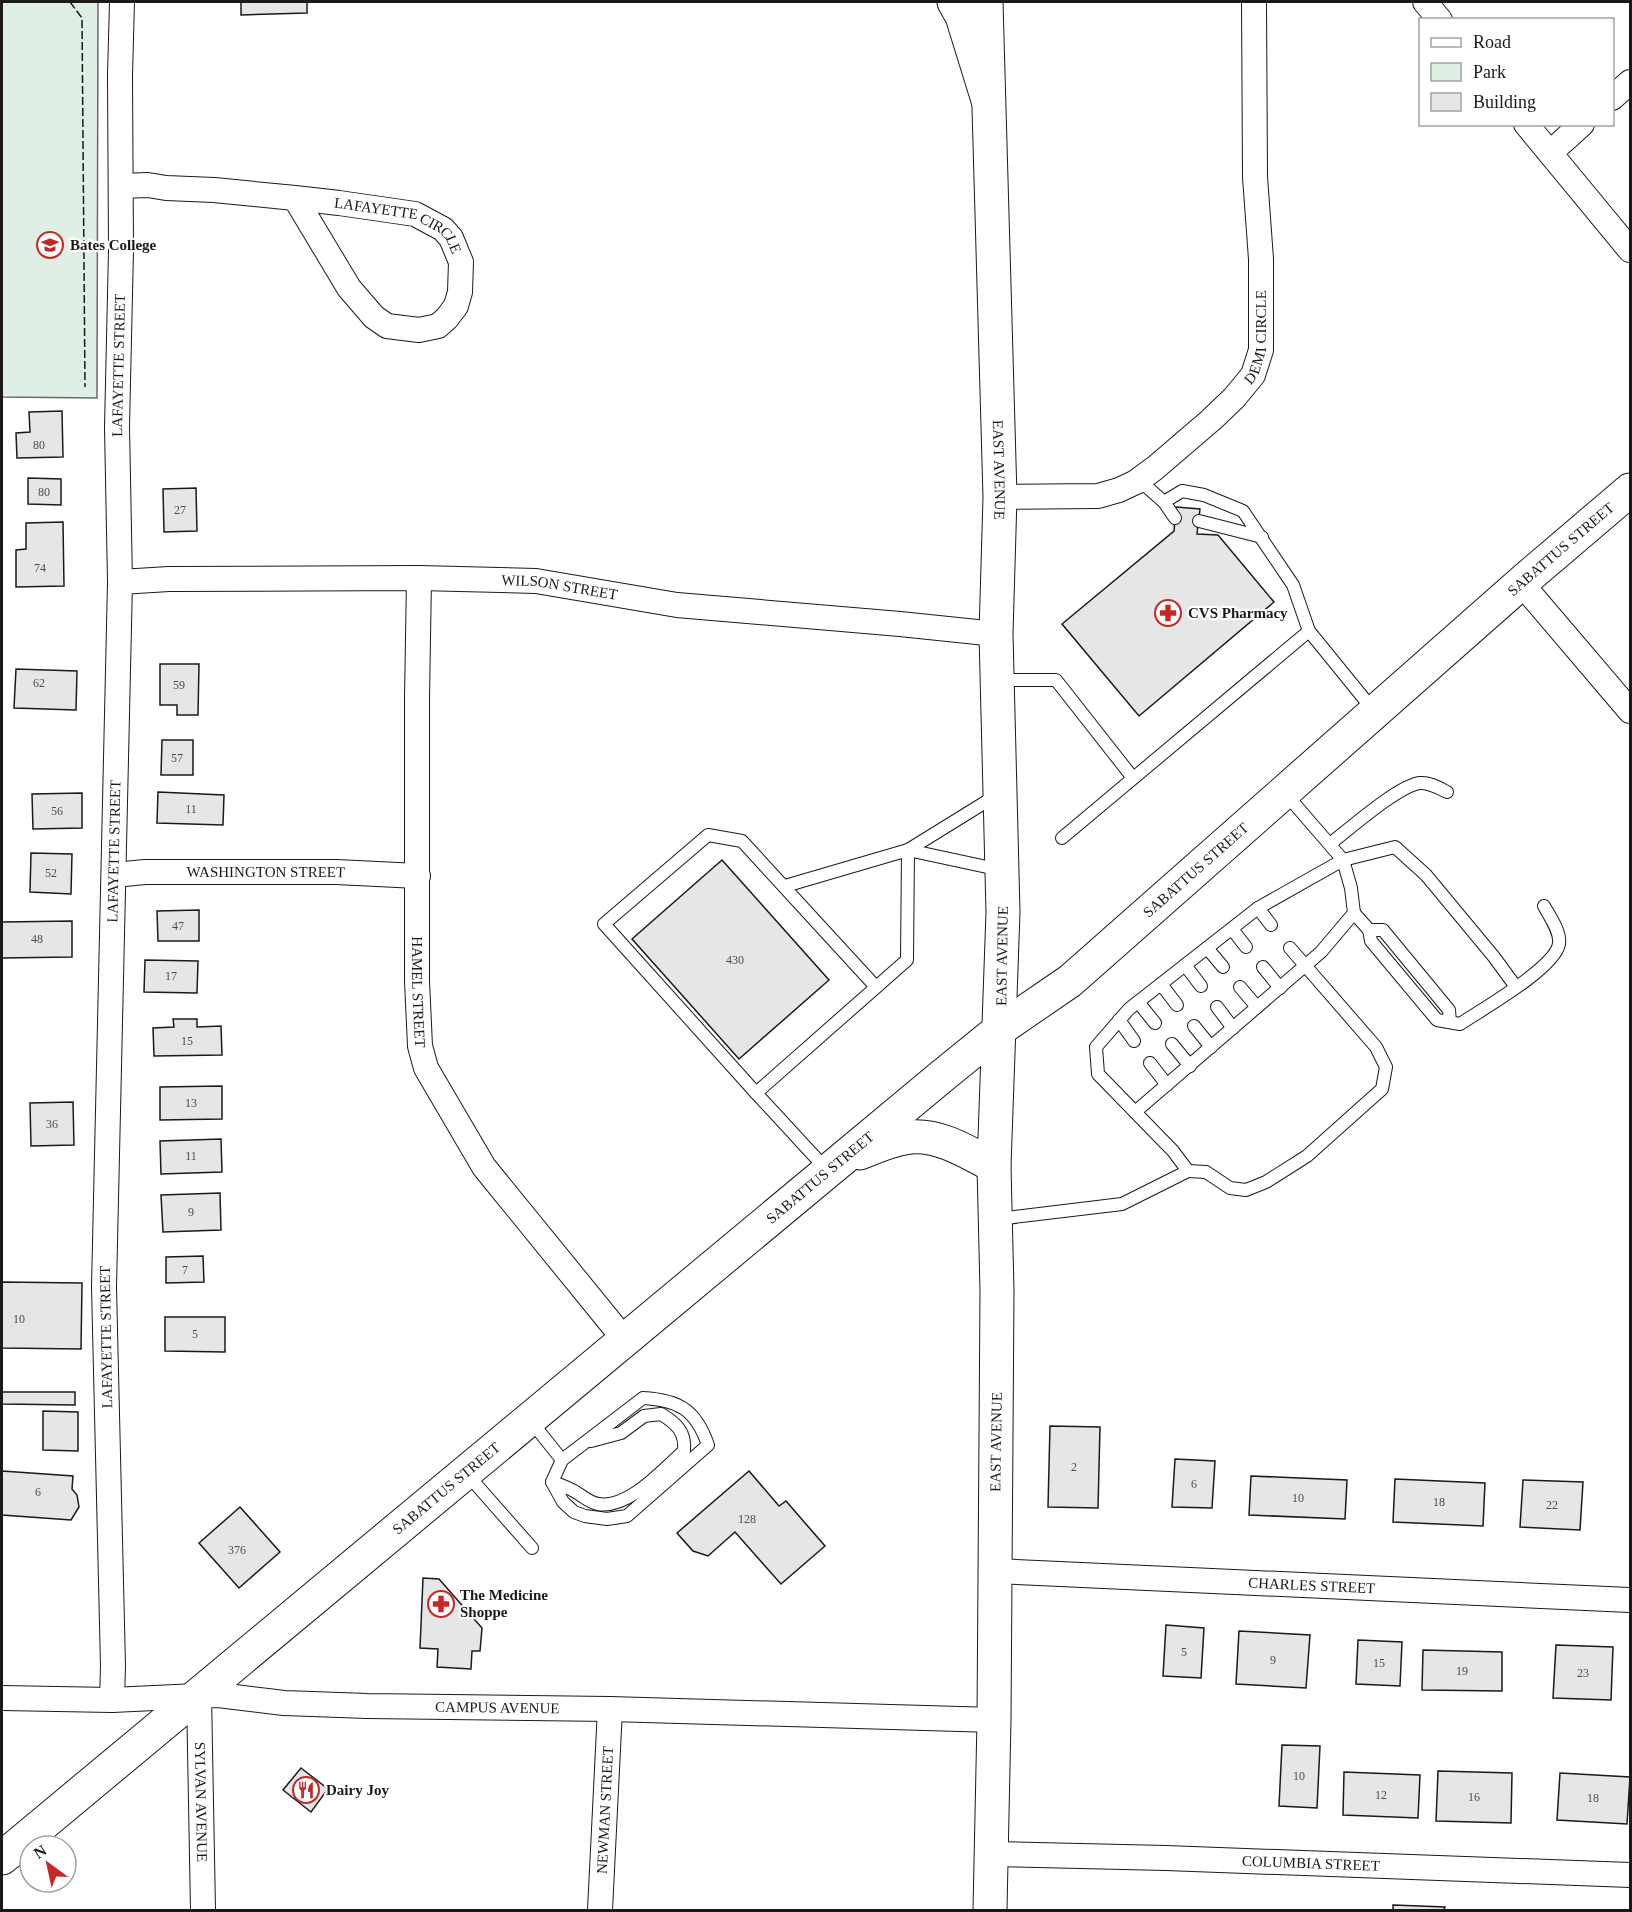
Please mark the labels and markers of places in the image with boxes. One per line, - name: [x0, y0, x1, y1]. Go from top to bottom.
- school or university icon: Bates College: [35, 230, 65, 260]
- place label: Bates College: [70, 237, 157, 253]
- pharmacy icon: CVS Pharmacy: [1153, 598, 1183, 628]
- place label: CVS Pharmacy: [1188, 605, 1288, 621]
- place label: The Medicine Shoppe: [460, 1587, 548, 1620]
- pharmacy icon: The Medicine Shoppe: [426, 1589, 456, 1619]
- restaurant icon: Dairy Joy: [291, 1775, 321, 1805]
- place label: Dairy Joy: [326, 1782, 389, 1798]

